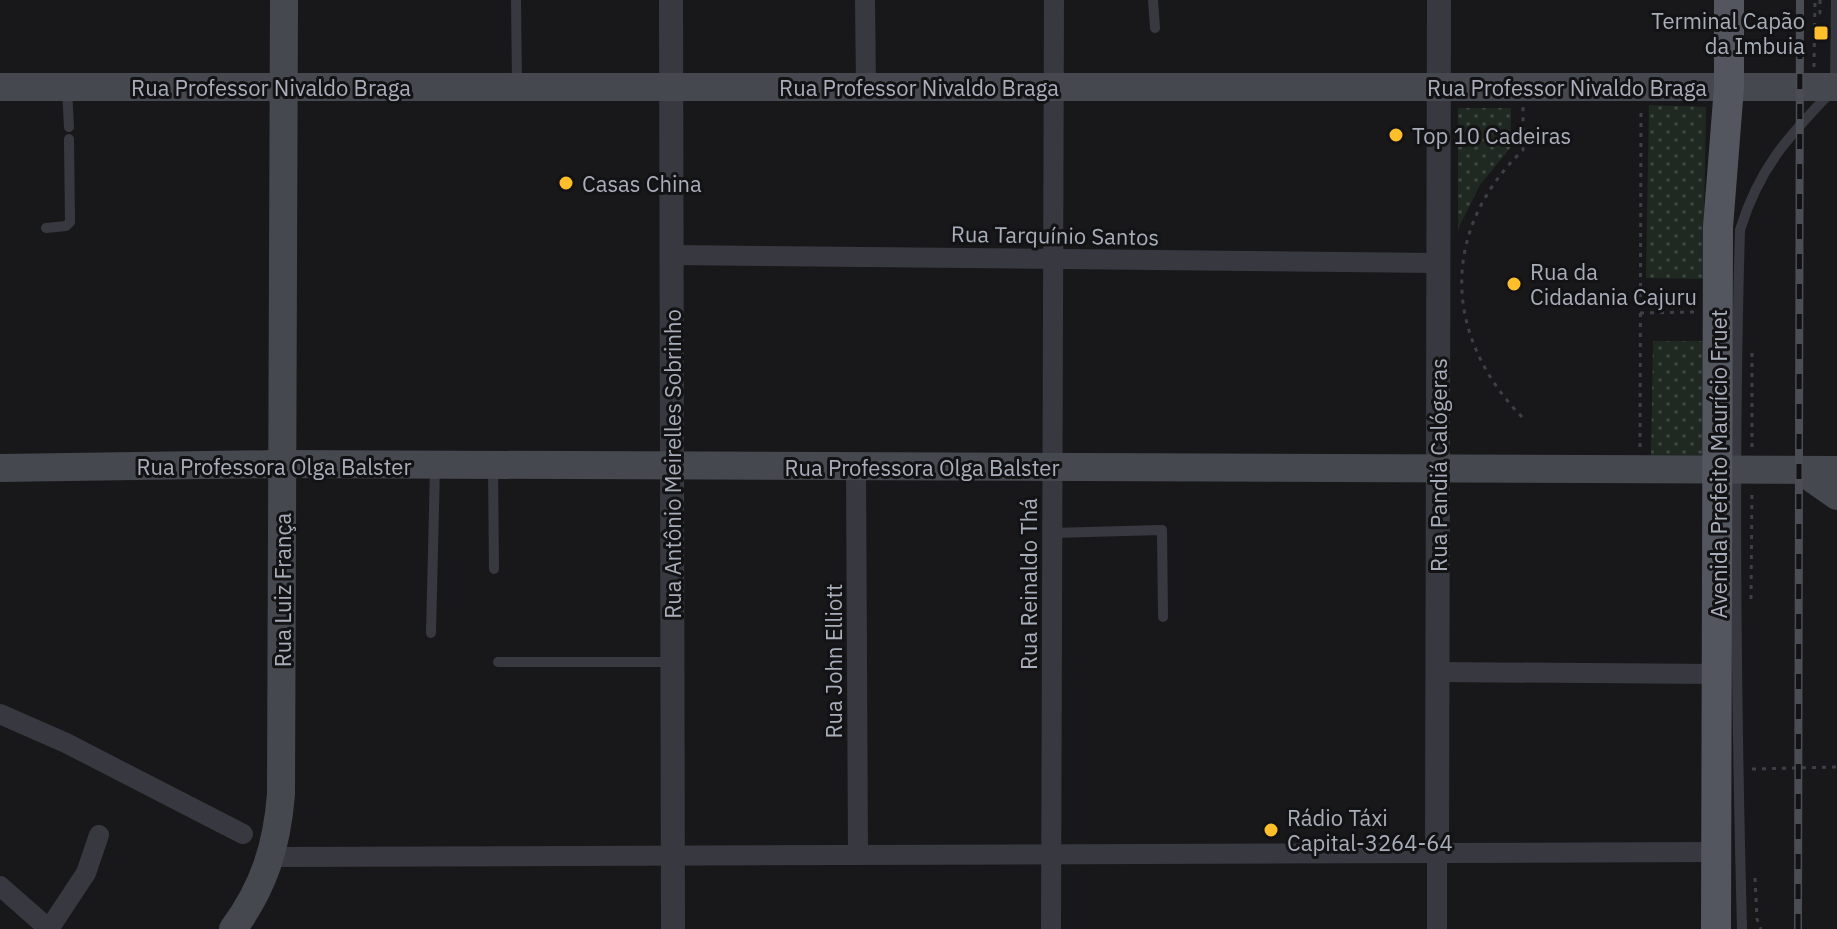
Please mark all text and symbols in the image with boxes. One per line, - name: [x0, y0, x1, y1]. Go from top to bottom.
- place label: Terminal Capão da Imbuia: [1651, 6, 1805, 60]
- marker: Terminal Capão da Imbuia: [1812, 24, 1830, 42]
- street label: Rua Professor Nivaldo Braga: [131, 73, 411, 102]
- street label: Rua Professor Nivaldo Braga: [779, 73, 1059, 102]
- street label: Rua Professor Nivaldo Braga: [1427, 73, 1707, 102]
- place label: Top 10 Cadeiras: [1412, 121, 1571, 150]
- marker: Top 10 Cadeiras: [1387, 126, 1405, 144]
- place label: Casas China: [582, 169, 702, 198]
- marker: Casas China: [557, 174, 575, 192]
- street label: Rua Tarquínio Santos: [951, 219, 1159, 251]
- place label: Rua da Cidadania Cajuru: [1530, 257, 1697, 311]
- marker: Rua da Cidadania Cajuru: [1505, 275, 1523, 293]
- street label: Rua Antônio Meirelles Sobrinho: [658, 309, 687, 619]
- street label: Avenida Prefeito Maurício Fruet: [1704, 310, 1733, 619]
- street label: Rua Pandiá Calógeras: [1424, 358, 1453, 572]
- street label: Rua Professora Olga Balster: [137, 452, 411, 481]
- street label: Rua Professora Olga Balster: [785, 453, 1059, 482]
- street label: Rua Reinaldo Thá: [1014, 498, 1043, 670]
- street label: Rua Luiz França: [268, 512, 297, 667]
- street label: Rua John Elliott: [819, 584, 848, 739]
- place label: Rádio Táxi Capital-3264-64: [1287, 803, 1453, 857]
- marker: Rádio Táxi Capital-3264-64: [1262, 821, 1280, 839]

